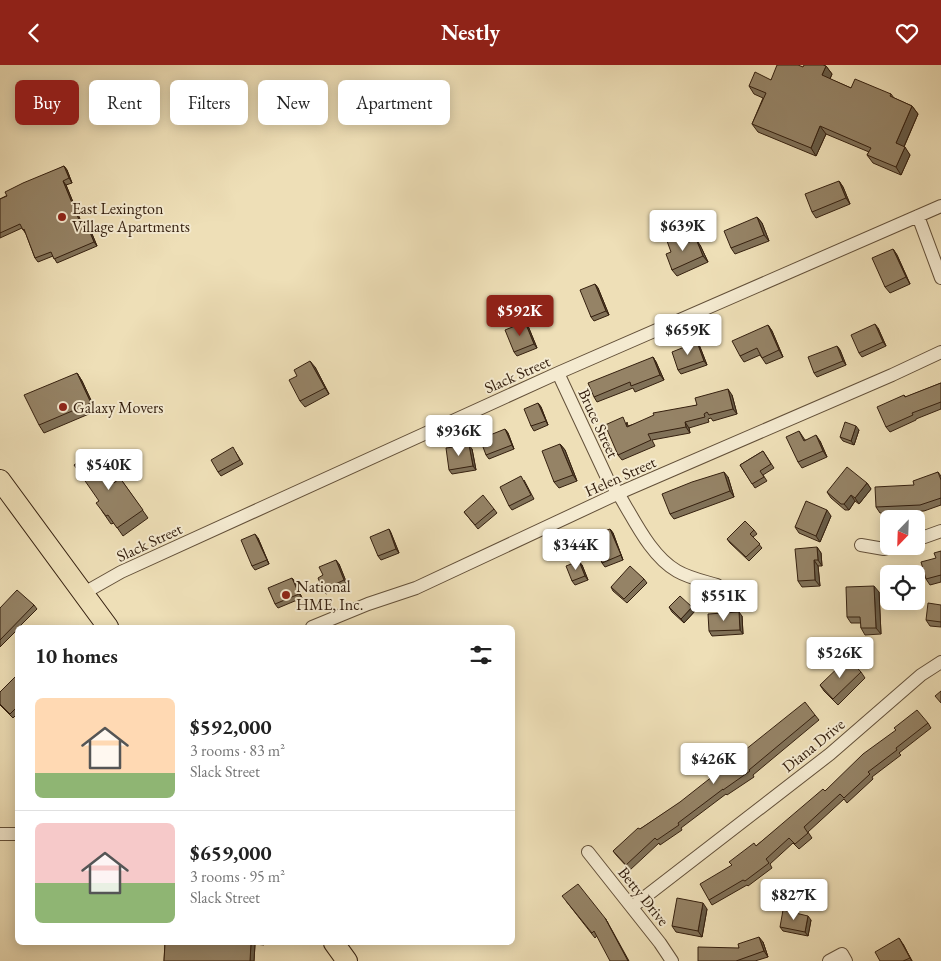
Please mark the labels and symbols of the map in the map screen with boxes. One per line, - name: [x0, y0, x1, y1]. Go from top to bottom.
- place label: East Lexington Village Apartments: [72, 198, 190, 237]
- pin: $639K: [648, 209, 718, 252]
- marker: East Lexington Village Apartments: [56, 211, 68, 223]
- pin: $592K: [485, 295, 555, 337]
- pin: $659K: [653, 313, 723, 356]
- street label: Slack Street: [481, 351, 553, 398]
- street label: Bruce Street: [573, 385, 624, 461]
- place label: Galaxy Movers: [73, 397, 164, 418]
- marker: Galaxy Movers: [57, 401, 69, 413]
- pin: $936K: [424, 415, 494, 457]
- pin: $540K: [74, 449, 144, 491]
- street label: Helen Street: [581, 451, 659, 502]
- north arrow: [880, 510, 925, 555]
- street label: Slack Street: [113, 518, 185, 567]
- pin: $344K: [541, 529, 611, 571]
- place label: National HME, Inc.: [296, 576, 363, 615]
- pin: $551K: [689, 579, 759, 622]
- marker: National HME, Inc.: [280, 589, 292, 601]
- pin: $526K: [805, 637, 875, 679]
- street label: Diana Drive: [778, 714, 849, 777]
- pin: $426K: [679, 743, 749, 785]
- street label: Betty Drive: [613, 862, 674, 930]
- pin: $827K: [759, 879, 829, 921]

